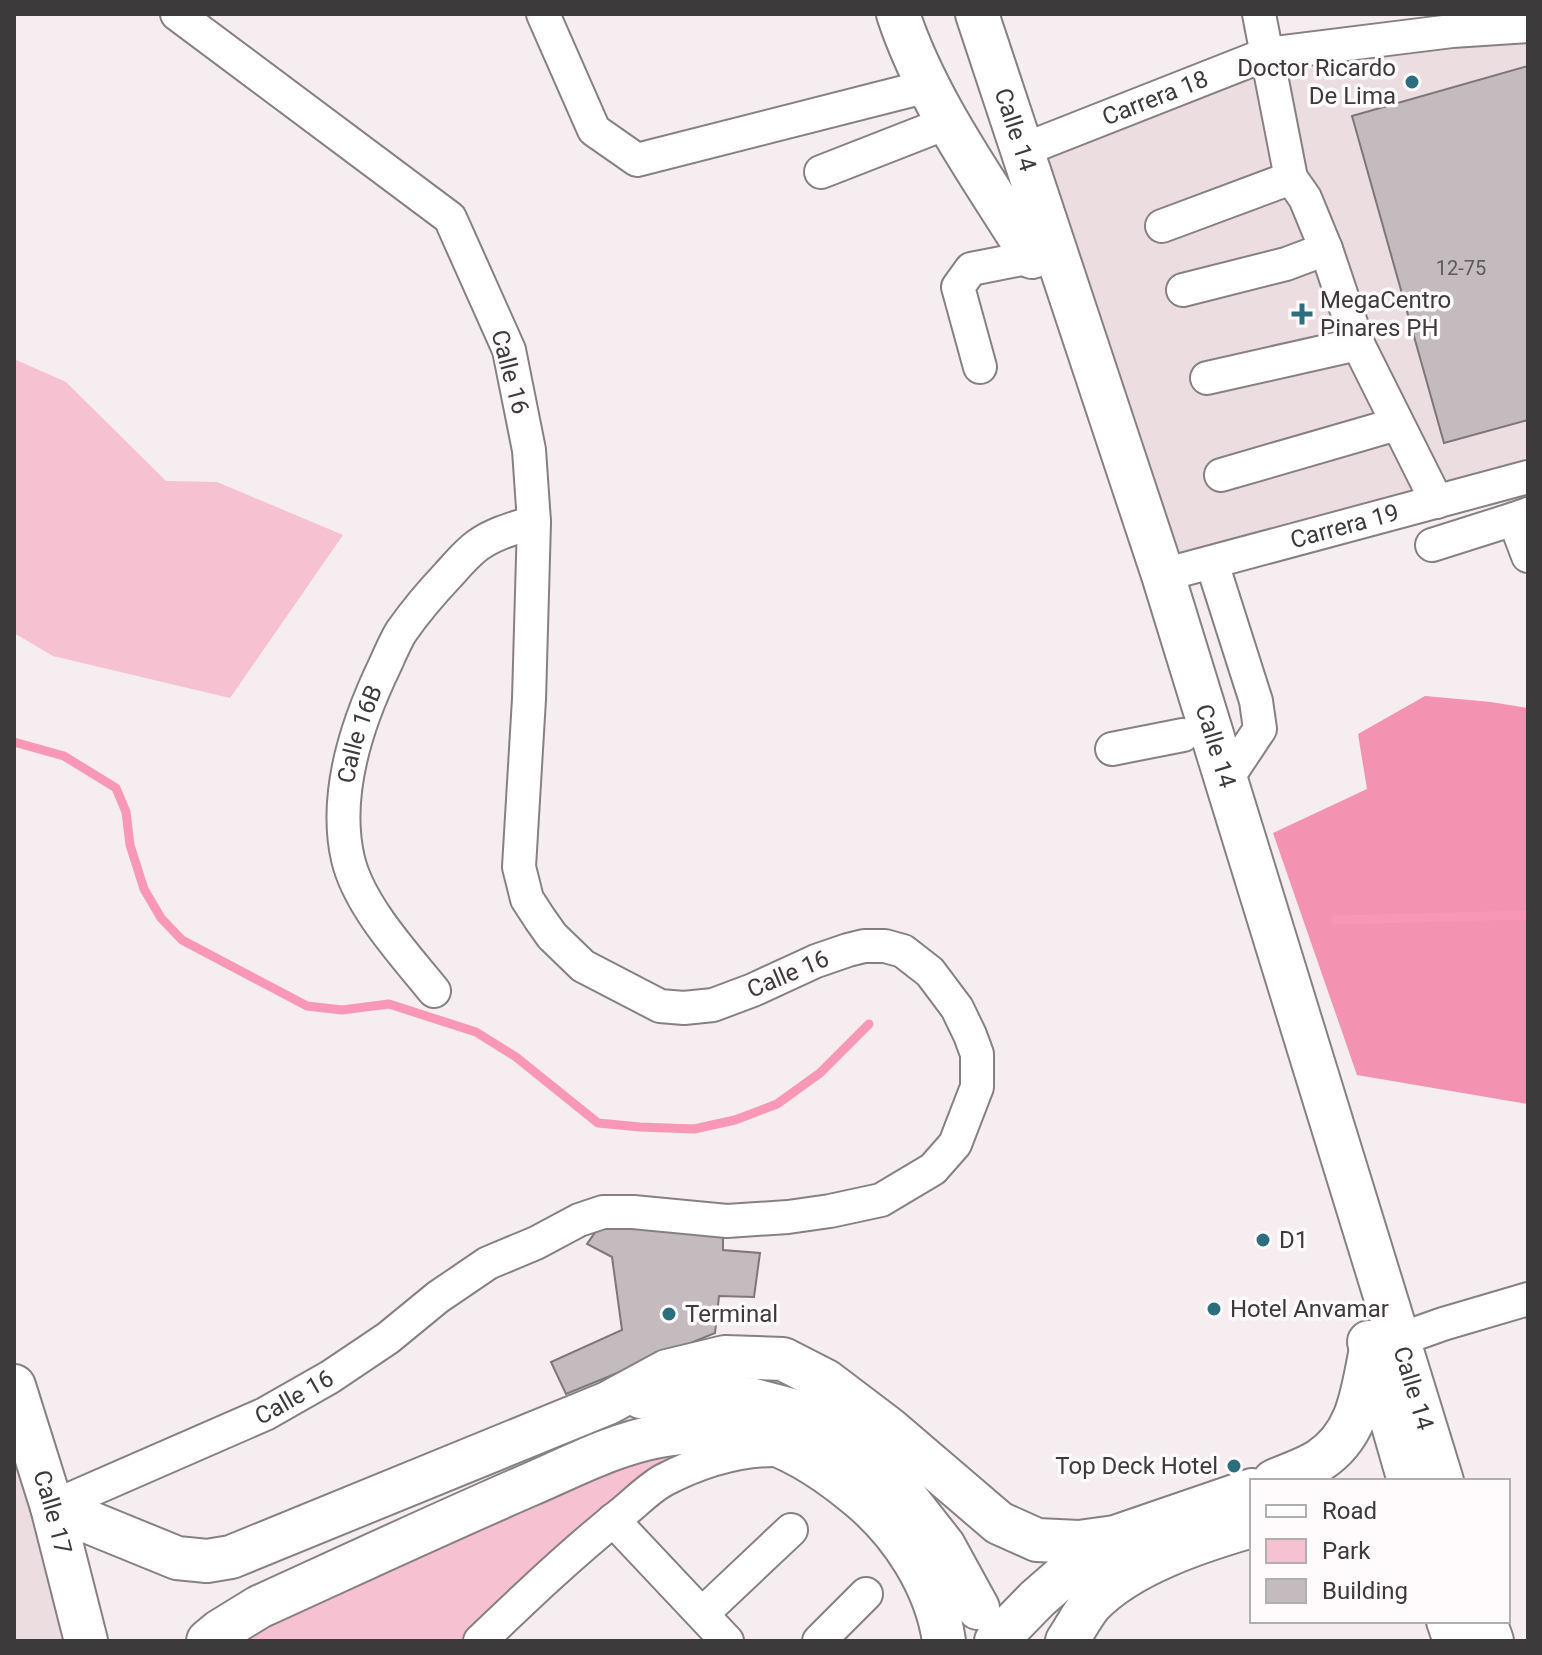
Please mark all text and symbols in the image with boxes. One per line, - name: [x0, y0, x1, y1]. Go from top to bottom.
- place label: Doctor Ricardo De Lima: [1237, 54, 1396, 110]
- street label: Carrera 18: [1098, 65, 1212, 131]
- marker: Doctor Ricardo De Lima: [1403, 73, 1421, 91]
- street label: Calle 14: [989, 85, 1042, 175]
- house number: 12-75: [1436, 256, 1486, 280]
- place label: MegaCentro Pinares PH: [1320, 286, 1451, 342]
- marker: MegaCentro Pinares PH: [1291, 303, 1313, 325]
- street label: Calle 16: [485, 327, 535, 417]
- street label: Carrera 19: [1287, 498, 1402, 554]
- street label: Calle 16B: [332, 681, 388, 785]
- street label: Calle 14: [1190, 701, 1242, 791]
- street label: Calle 16: [743, 944, 833, 1004]
- place label: D1: [1279, 1226, 1308, 1254]
- marker: D1: [1254, 1231, 1272, 1249]
- place label: Hotel Anvamar: [1230, 1295, 1389, 1323]
- place label: Terminal: [685, 1300, 778, 1328]
- marker: Hotel Anvamar: [1205, 1300, 1223, 1318]
- marker: Terminal: [660, 1305, 678, 1323]
- street label: Calle 14: [1387, 1343, 1439, 1434]
- street label: Calle 16: [251, 1364, 339, 1431]
- place label: Top Deck Hotel: [1055, 1452, 1218, 1480]
- marker: Top Deck Hotel: [1225, 1457, 1243, 1475]
- street label: Calle 17: [27, 1467, 77, 1557]
- legend: [1250, 1479, 1510, 1623]
- text: Road: [1322, 1497, 1377, 1525]
- text: Park: [1322, 1537, 1371, 1565]
- text: Building: [1322, 1577, 1408, 1605]

